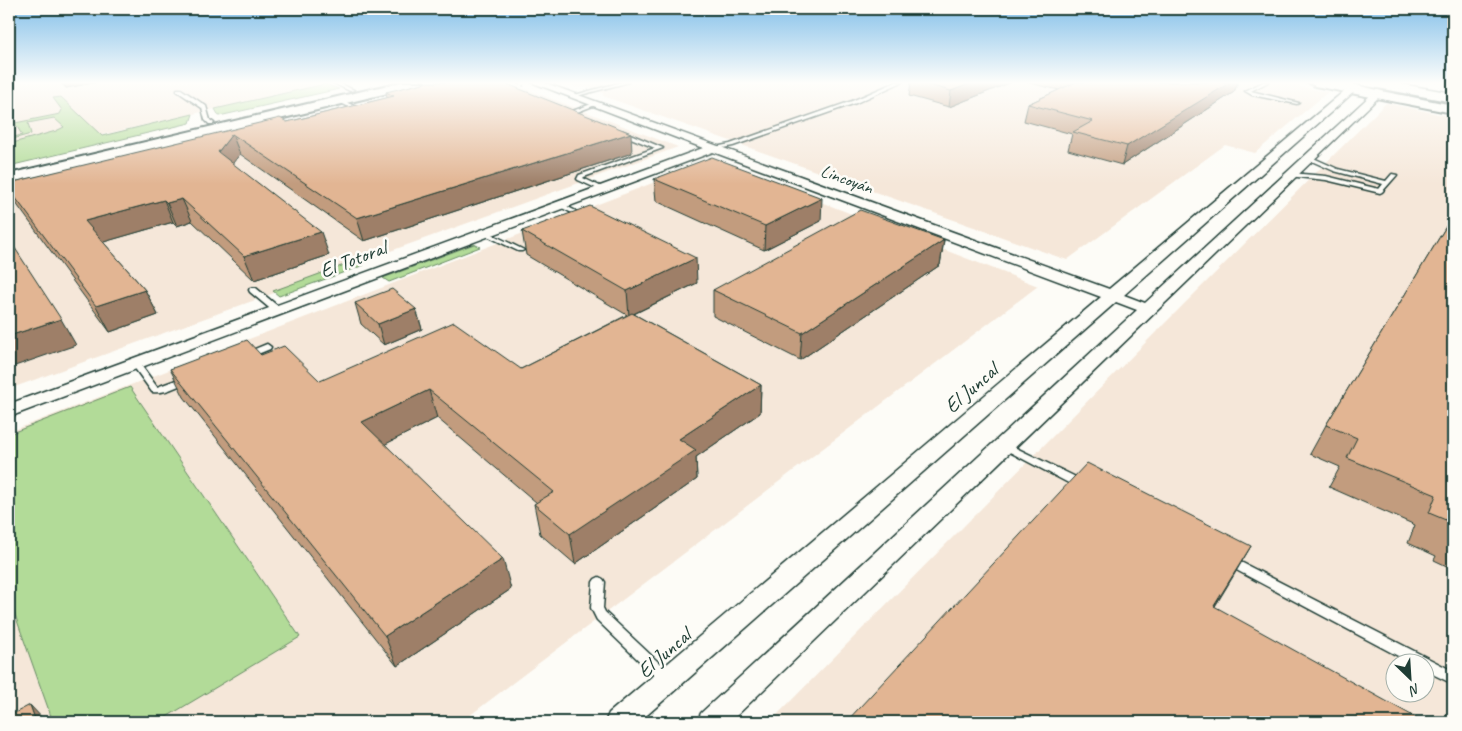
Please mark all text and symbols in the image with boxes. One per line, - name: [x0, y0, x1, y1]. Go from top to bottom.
- street label: Lincoyán: [818, 159, 877, 199]
- street label: El Totoral: [316, 233, 393, 283]
- street label: El Juncal: [939, 355, 1006, 418]
- street label: El Juncal: [632, 620, 699, 683]
- north arrow: [1384, 654, 1434, 704]
- text: N: [1406, 680, 1423, 700]

